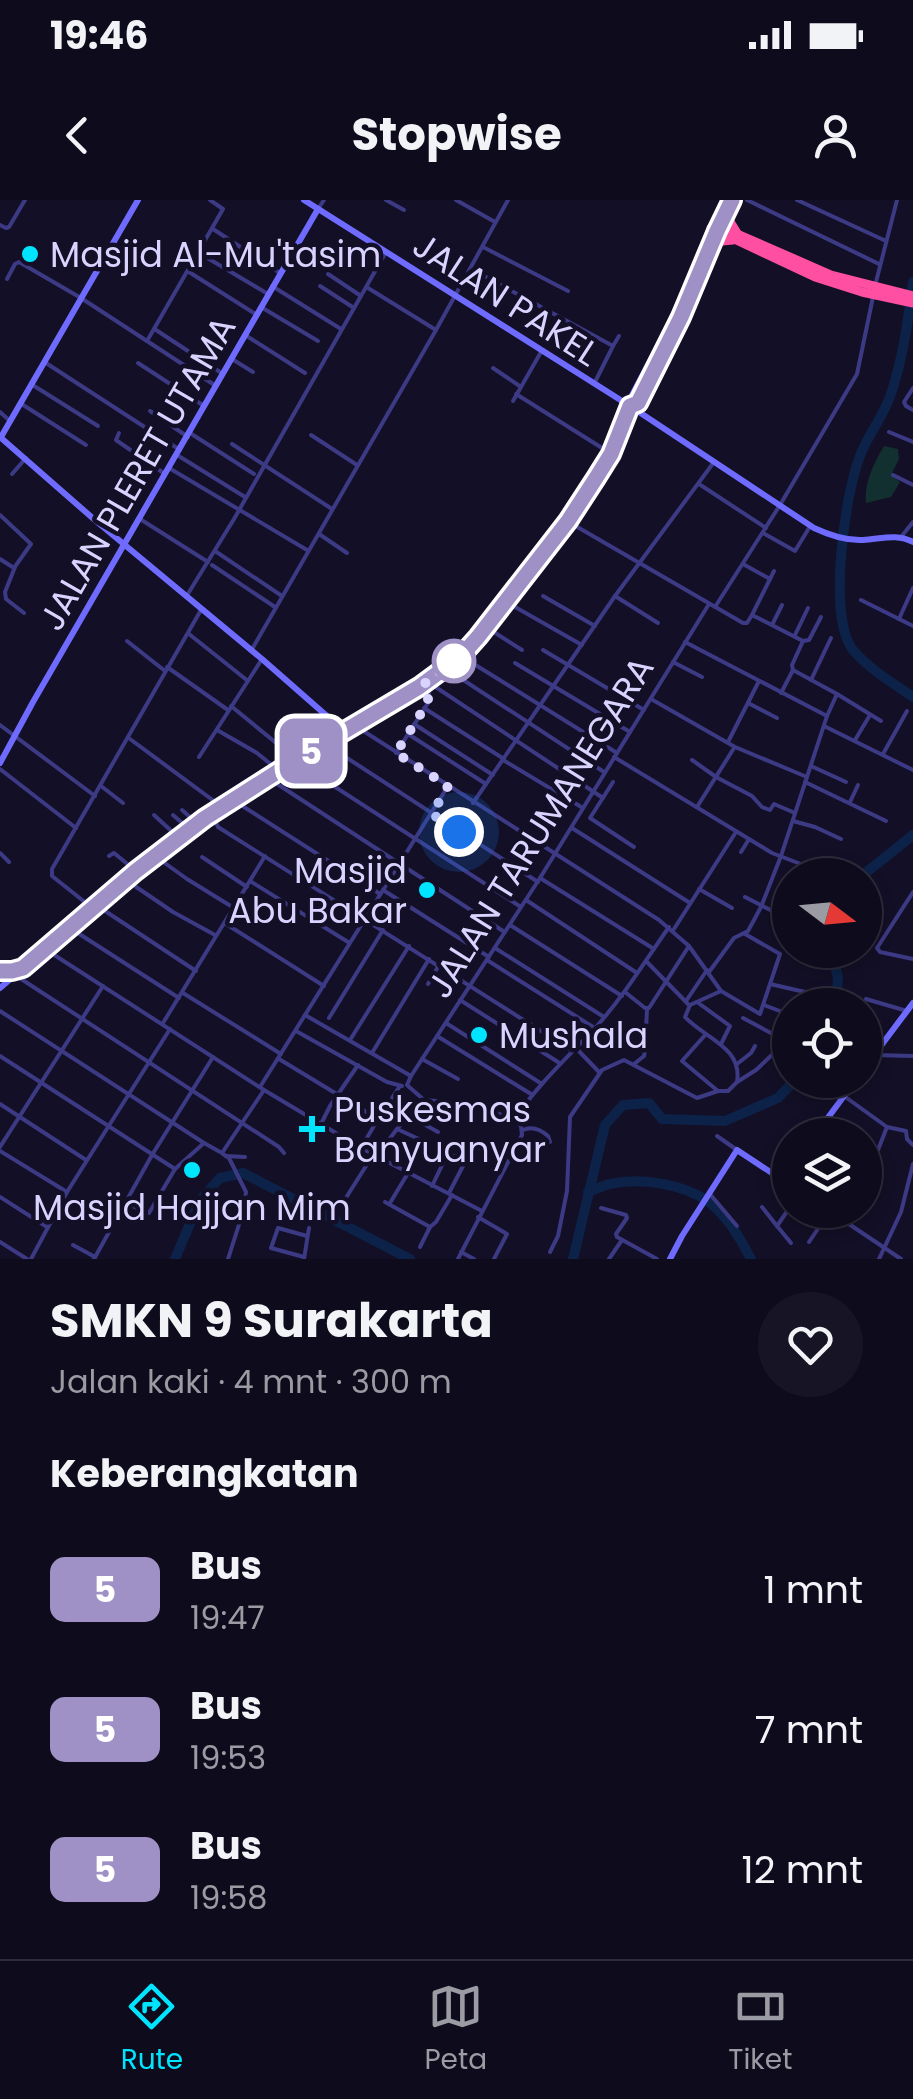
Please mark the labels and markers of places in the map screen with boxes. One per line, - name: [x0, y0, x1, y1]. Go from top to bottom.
- place label: Masjid Al-Mu'tasim: [50, 230, 381, 279]
- marker: Masjid Al-Mu'tasim: [19, 243, 41, 265]
- unlabelled marker: [433, 640, 475, 682]
- place label: Masjid Abu Bakar: [228, 846, 407, 935]
- marker: Masjid Abu Bakar: [416, 879, 438, 901]
- place label: Mushala: [499, 1011, 648, 1060]
- marker: Mushala: [468, 1024, 490, 1046]
- place label: Puskesmas Banyuanyar: [334, 1085, 546, 1174]
- marker: Puskesmas Banyuanyar: [299, 1116, 325, 1142]
- marker: Masjid Hajjan Mim: [181, 1159, 203, 1181]
- place label: Masjid Hajjan Mim: [33, 1183, 351, 1232]

